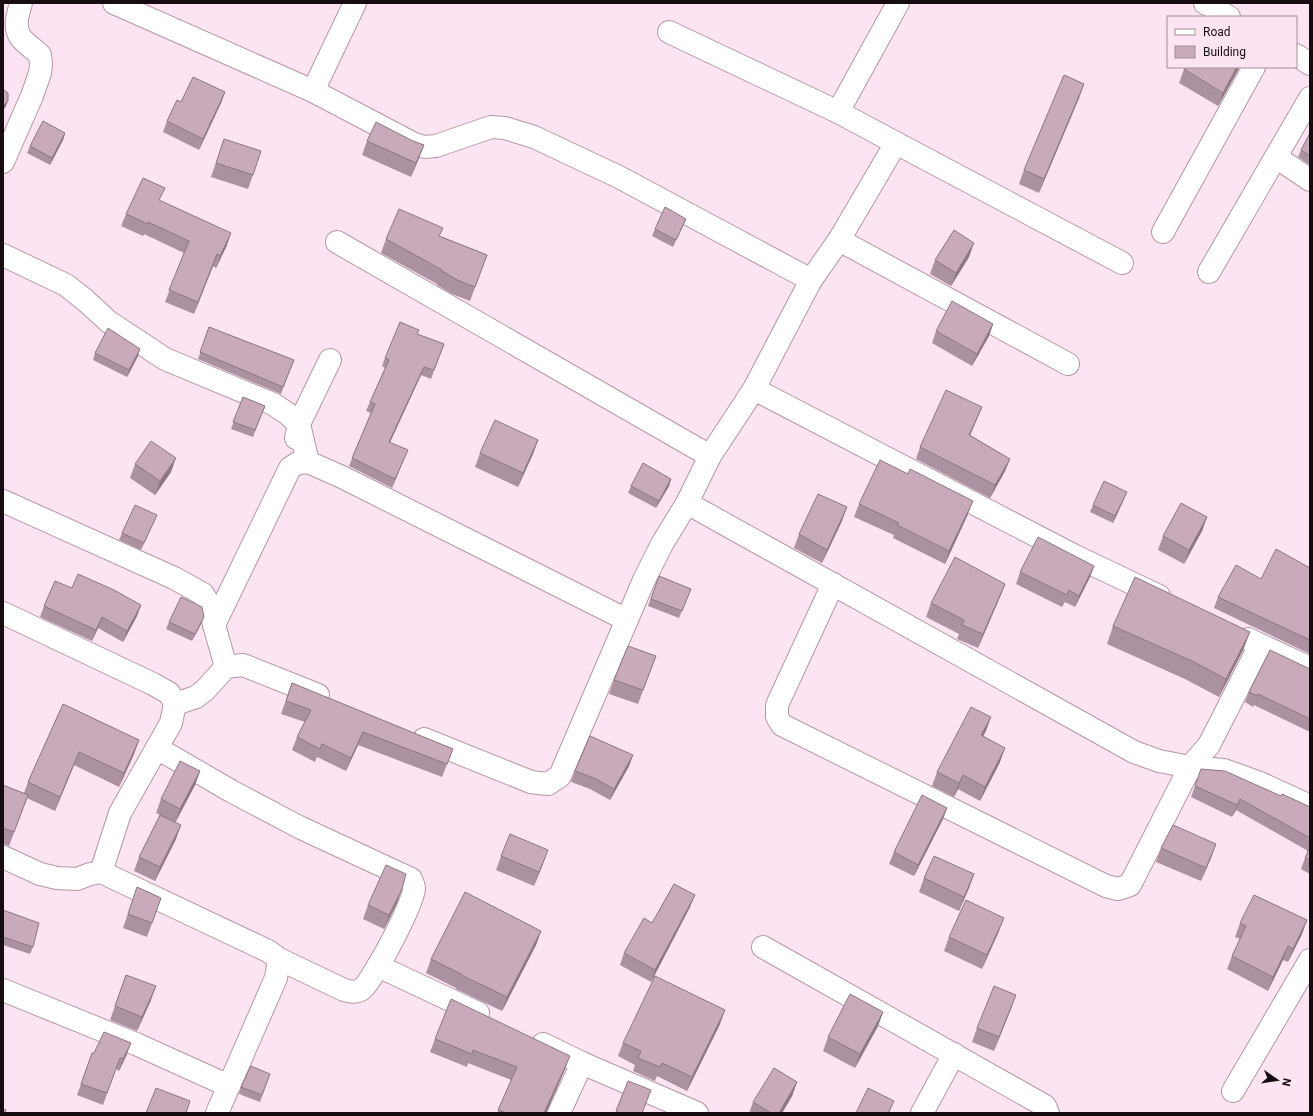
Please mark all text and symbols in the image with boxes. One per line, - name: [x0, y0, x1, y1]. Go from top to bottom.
- legend: [1167, 16, 1297, 68]
- text: Road: [1203, 25, 1231, 39]
- text: Building: [1203, 45, 1246, 59]
- north arrow: [1257, 1060, 1297, 1100]
- text: N: [1279, 1077, 1293, 1088]

